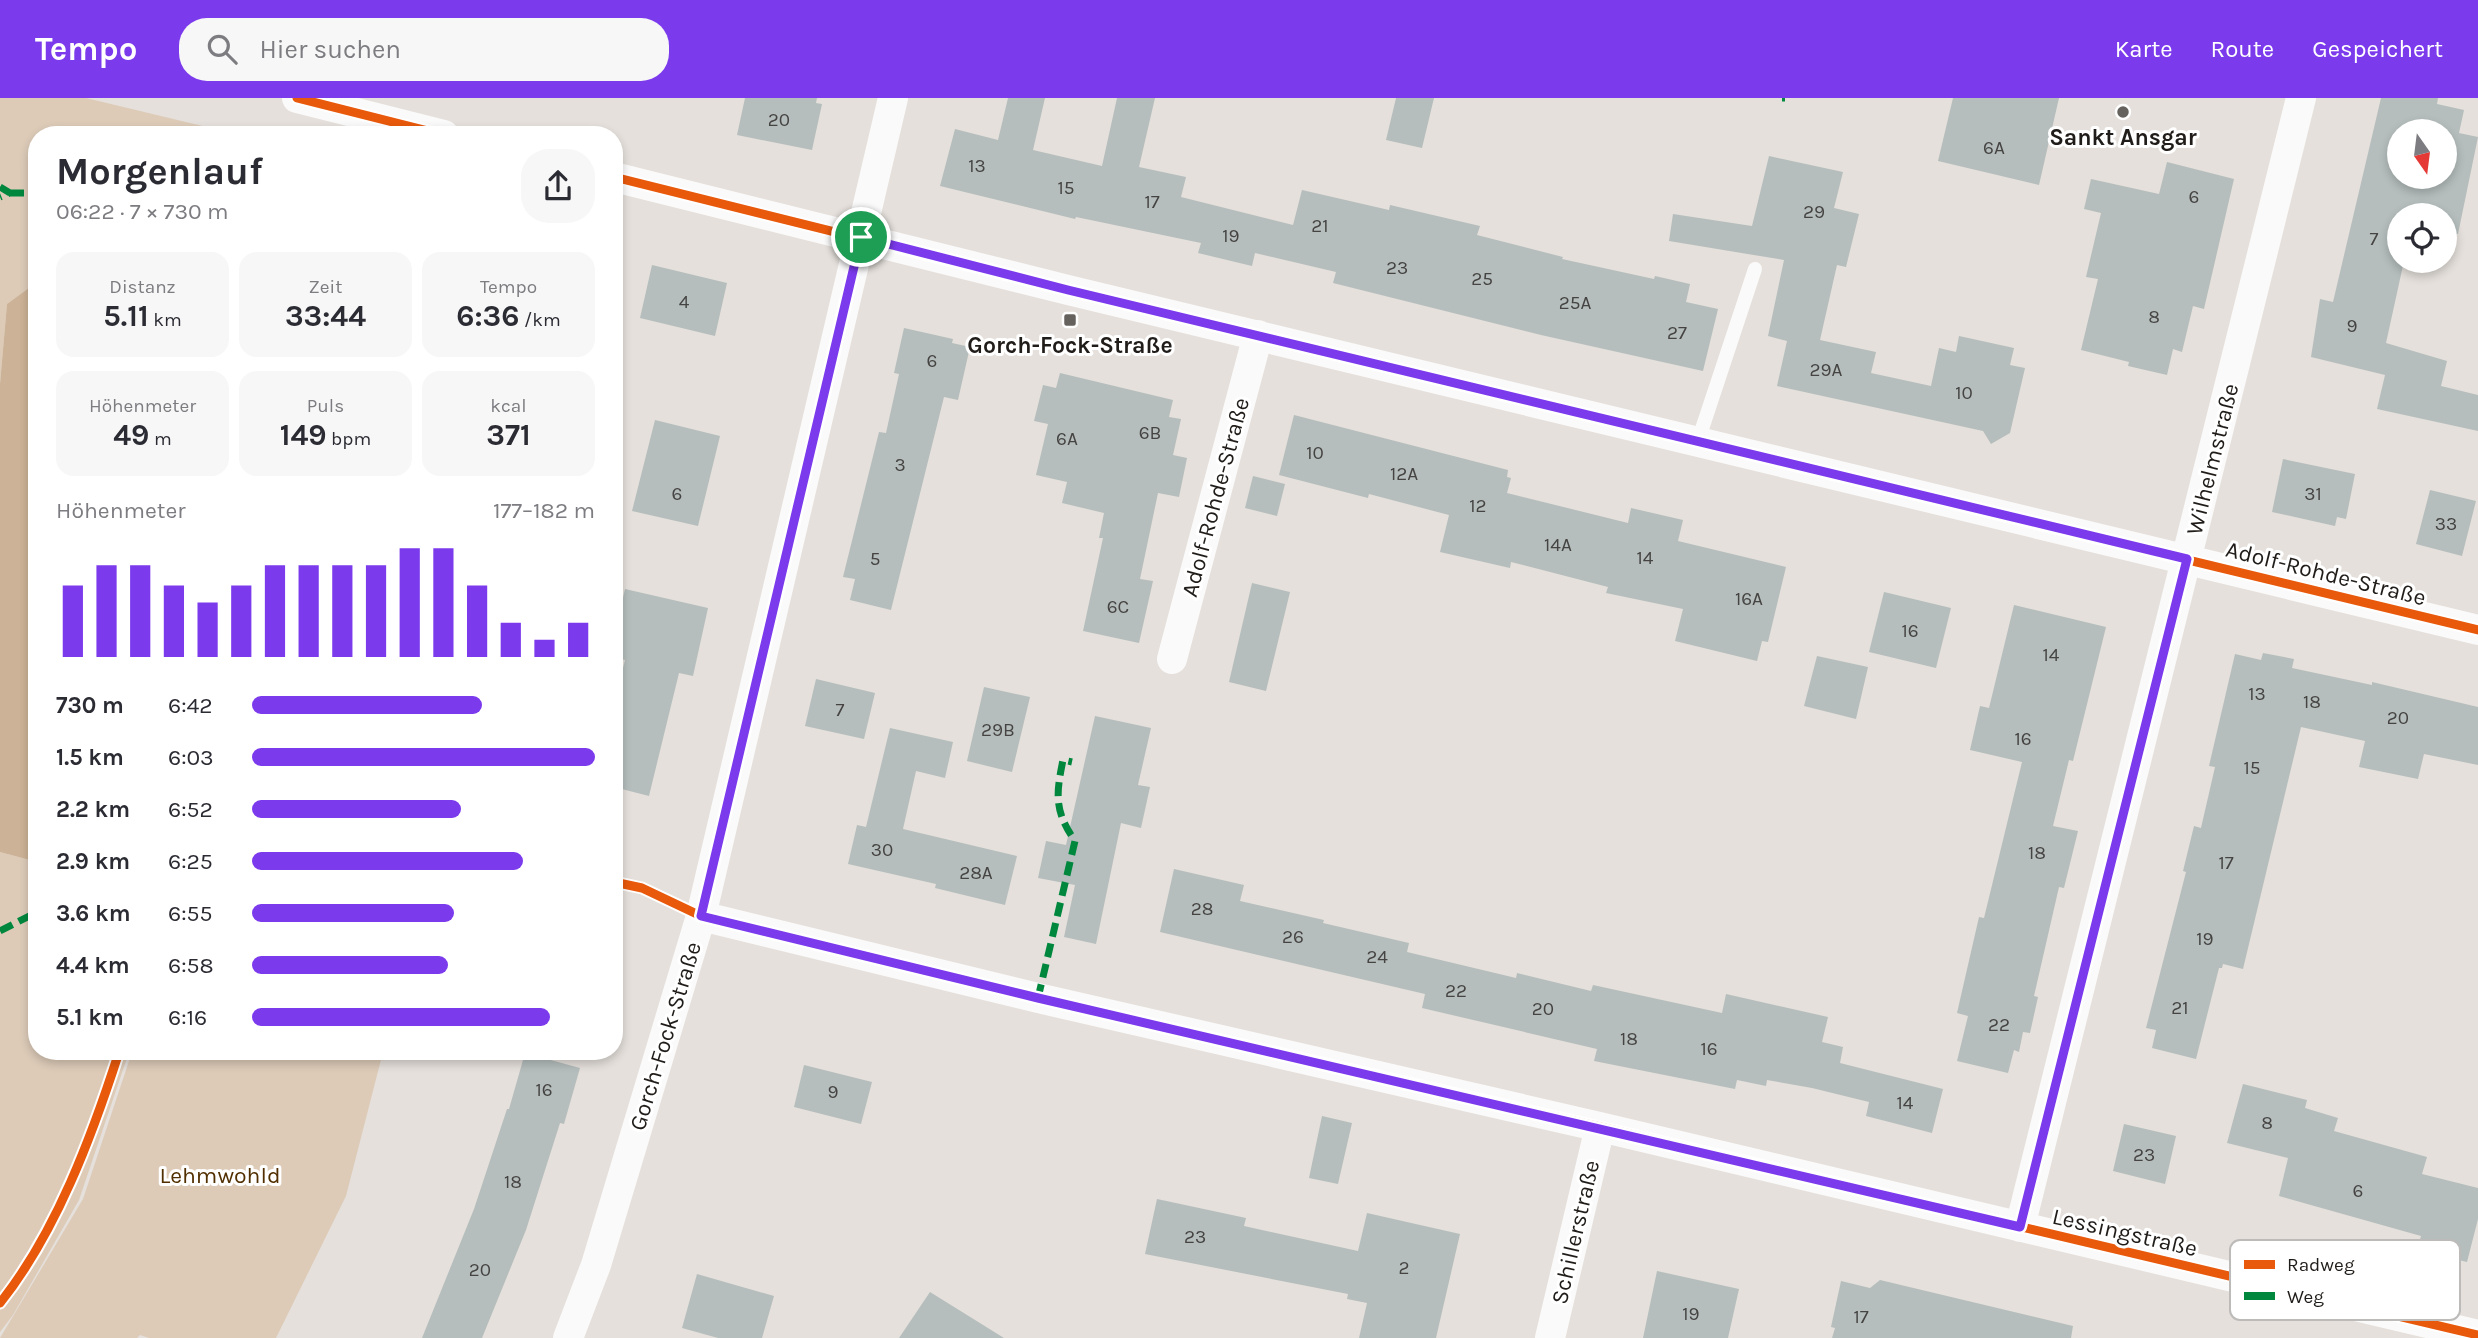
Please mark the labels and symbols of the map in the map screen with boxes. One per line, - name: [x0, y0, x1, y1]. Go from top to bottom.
- marker: Sankt Ansgar: [2115, 104, 2131, 120]
- house number: 20: [768, 109, 790, 131]
- north arrow: [2387, 119, 2457, 189]
- place label: Sankt Ansgar: [2049, 124, 2197, 151]
- house number: 6A: [1983, 137, 2005, 159]
- house number: 13: [968, 155, 986, 177]
- house number: 15: [1057, 177, 1075, 199]
- house number: 6: [2189, 186, 2199, 208]
- house number: 17: [1144, 191, 1160, 213]
- house number: 29: [1803, 201, 1825, 223]
- pin: [831, 207, 891, 267]
- house number: 21: [1311, 215, 1329, 237]
- house number: 19: [1222, 225, 1240, 247]
- house number: 7: [2370, 228, 2379, 250]
- house number: 23: [1386, 257, 1408, 279]
- house number: 25: [1471, 268, 1493, 290]
- house number: 4: [679, 291, 690, 313]
- house number: 25A: [1559, 292, 1591, 314]
- house number: 8: [2148, 306, 2160, 328]
- marker: Gorch-Fock-Straße: [1062, 312, 1078, 328]
- house number: 9: [2346, 315, 2358, 337]
- house number: 27: [1667, 322, 1687, 344]
- place label: Gorch-Fock-Straße: [967, 332, 1173, 359]
- house number: 6: [927, 350, 937, 372]
- house number: 29A: [1810, 359, 1843, 381]
- street label: Wilhelmstraße: [2181, 381, 2244, 538]
- house number: 10: [1955, 382, 1973, 404]
- street label: Adolf-Rohde-Straße: [1176, 395, 1255, 600]
- house number: 6B: [1139, 422, 1161, 444]
- house number: 6A: [1056, 428, 1078, 450]
- house number: 10: [1306, 442, 1324, 464]
- house number: 3: [894, 454, 906, 476]
- house number: 12A: [1390, 463, 1418, 485]
- house number: 6: [672, 483, 682, 505]
- house number: 31: [2304, 483, 2322, 505]
- house number: 12: [1469, 495, 1487, 517]
- house number: 33: [2435, 513, 2457, 535]
- house number: 14A: [1544, 534, 1572, 556]
- street label: Adolf-Rohde-Straße: [2223, 536, 2429, 611]
- house number: 14: [1637, 547, 1654, 569]
- house number: 5: [870, 548, 880, 570]
- house number: 16A: [1735, 588, 1763, 610]
- house number: 6C: [1107, 596, 1129, 618]
- house number: 16: [1901, 620, 1919, 642]
- house number: 14: [2043, 644, 2060, 666]
- house number: 13: [2248, 683, 2266, 705]
- house number: 18: [2303, 691, 2321, 713]
- house number: 7: [836, 699, 845, 721]
- house number: 20: [2387, 707, 2409, 729]
- house number: 29B: [981, 719, 1015, 741]
- house number: 16: [2014, 728, 2032, 750]
- house number: 15: [2243, 757, 2261, 779]
- house number: 30: [871, 839, 893, 861]
- house number: 18: [2028, 842, 2046, 864]
- house number: 17: [2218, 852, 2234, 874]
- house number: 28A: [959, 862, 993, 884]
- house number: 28: [1191, 898, 1213, 920]
- house number: 26: [1282, 926, 1304, 948]
- house number: 19: [2196, 928, 2214, 950]
- street label: Gorch-Fock-Straße: [624, 939, 707, 1134]
- house number: 24: [1366, 946, 1388, 968]
- house number: 22: [1445, 980, 1467, 1002]
- house number: 21: [2171, 997, 2189, 1019]
- house number: 20: [1532, 998, 1554, 1020]
- house number: 22: [1988, 1014, 2010, 1036]
- house number: 18: [1620, 1028, 1638, 1050]
- house number: 16: [1700, 1038, 1718, 1060]
- house number: 16: [535, 1079, 553, 1101]
- house number: 9: [827, 1081, 839, 1103]
- house number: 14: [1897, 1092, 1914, 1114]
- house number: 8: [2261, 1112, 2273, 1134]
- house number: 23: [2133, 1144, 2155, 1166]
- street label: Schillerstraße: [1546, 1157, 1605, 1307]
- park label: Lehmwohld: [159, 1162, 281, 1189]
- house number: 18: [504, 1171, 522, 1193]
- house number: 6: [2353, 1180, 2363, 1202]
- street label: Lessingstraße: [2050, 1203, 2200, 1262]
- house number: 23: [1184, 1226, 1206, 1248]
- legend: [2230, 1240, 2460, 1320]
- text: Radweg: [2287, 1254, 2355, 1276]
- house number: 2: [1398, 1257, 1410, 1279]
- house number: 20: [469, 1259, 491, 1281]
- text: Weg: [2287, 1286, 2324, 1308]
- house number: 19: [1682, 1303, 1700, 1325]
- house number: 17: [1853, 1306, 1869, 1328]

